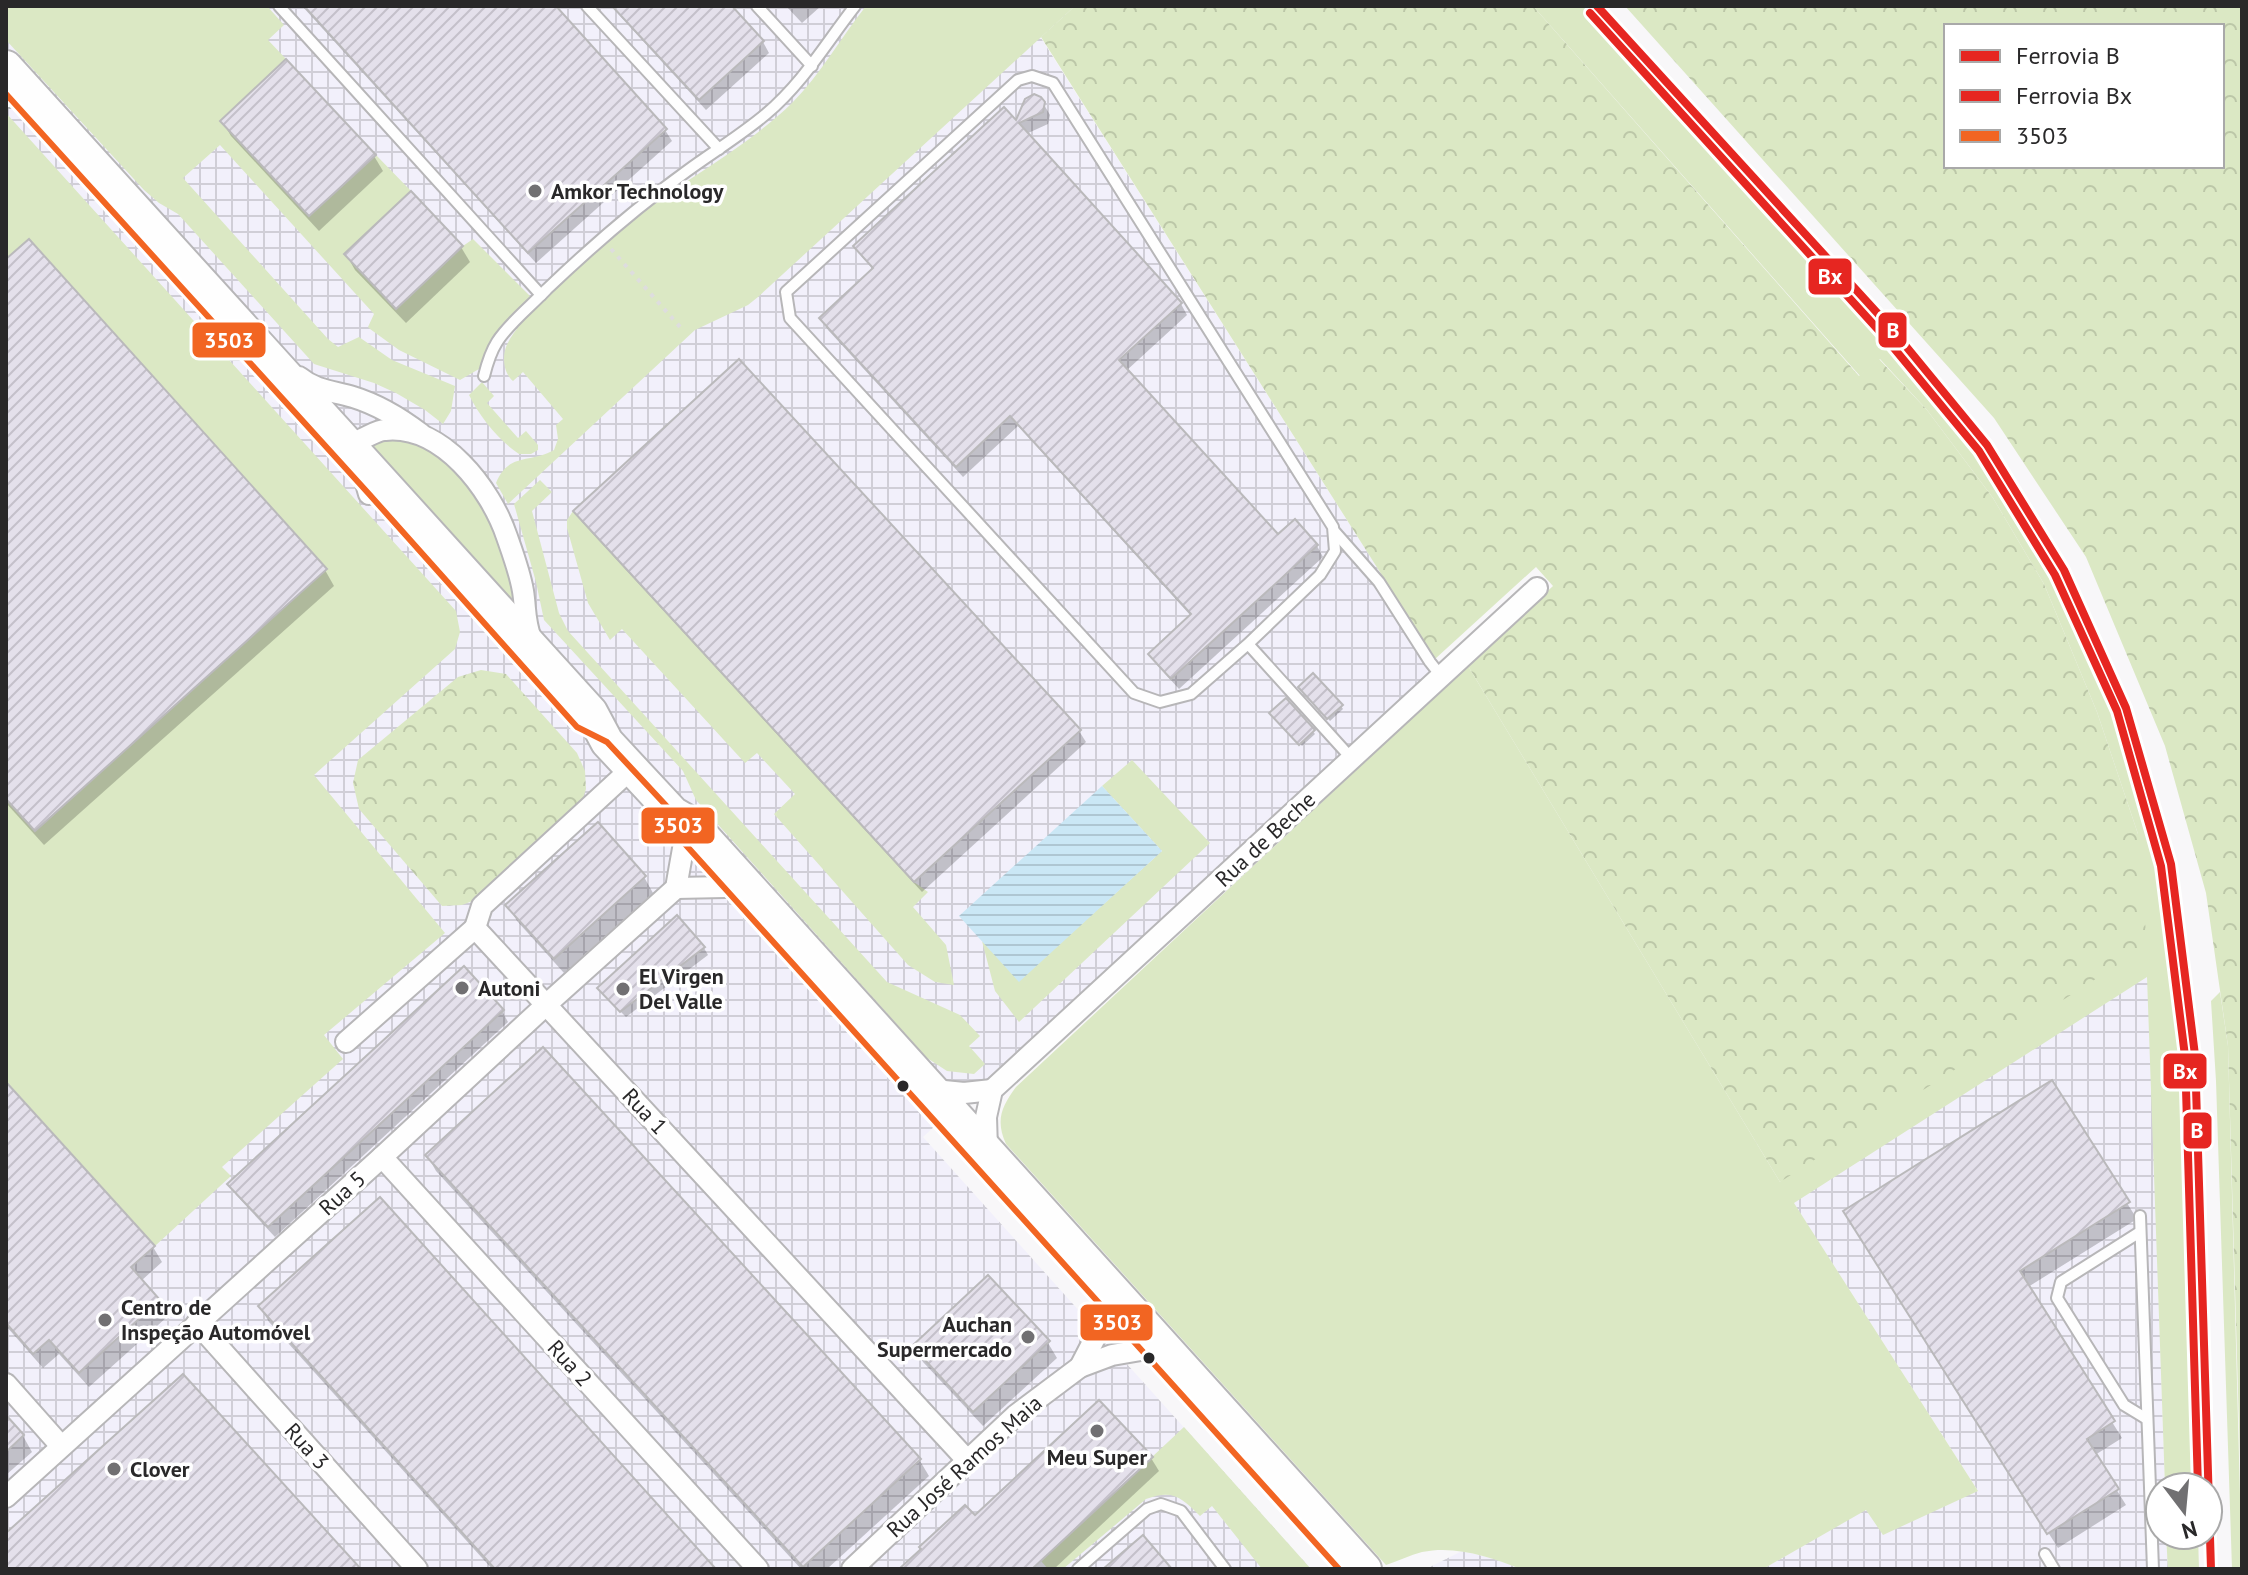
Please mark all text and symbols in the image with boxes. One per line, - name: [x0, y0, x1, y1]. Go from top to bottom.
- legend: [1944, 24, 2224, 168]
- text: Ferrovia B: [2016, 40, 2120, 71]
- text: Ferrovia Bx: [2016, 80, 2132, 111]
- text: 3503: [2016, 120, 2068, 151]
- place label: Amkor Technology: [551, 177, 724, 205]
- marker: Amkor Technology: [526, 182, 544, 200]
- line badge: Bx: [1807, 257, 1853, 296]
- text: Bx: [1818, 262, 1843, 290]
- line badge: B: [1877, 311, 1908, 349]
- text: B: [1886, 316, 1900, 344]
- line badge: 3503: [191, 321, 267, 359]
- text: 3503: [204, 326, 254, 354]
- street label: Rua de Beche: [1209, 785, 1321, 893]
- line badge: 3503: [640, 806, 716, 845]
- text: 3503: [653, 811, 703, 839]
- place label: El Virgen Del Valle: [639, 962, 724, 1015]
- place label: Autoni: [478, 974, 540, 1002]
- marker: Autoni: [453, 979, 471, 997]
- marker: El Virgen Del Valle: [614, 980, 632, 998]
- line badge: Bx: [2162, 1052, 2208, 1090]
- text: Bx: [2173, 1057, 2198, 1085]
- unlabelled marker: [895, 1078, 911, 1094]
- street label: Rua 1: [617, 1082, 673, 1140]
- line badge: B: [2182, 1111, 2213, 1150]
- text: B: [2190, 1116, 2204, 1144]
- street label: Rua 5: [313, 1165, 371, 1221]
- place label: Centro de Inspeção Automóvel: [121, 1293, 311, 1346]
- line badge: 3503: [1079, 1303, 1154, 1342]
- text: 3503: [1092, 1308, 1142, 1336]
- place label: Auchan Supermercado: [877, 1310, 1012, 1363]
- marker: Centro de Inspeção Automóvel: [96, 1311, 114, 1329]
- marker: Auchan Supermercado: [1019, 1328, 1037, 1346]
- street label: Rua 2: [542, 1334, 598, 1392]
- unlabelled marker: [1141, 1350, 1157, 1366]
- street label: Rua José Ramos Maia: [880, 1389, 1048, 1543]
- street label: Rua 3: [279, 1417, 335, 1475]
- marker: Meu Super: [1088, 1422, 1106, 1440]
- place label: Meu Super: [1047, 1443, 1148, 1471]
- place label: Clover: [130, 1455, 190, 1483]
- marker: Clover: [105, 1460, 123, 1478]
- north arrow: [2144, 1471, 2224, 1551]
- text: N: [2179, 1515, 2200, 1546]

